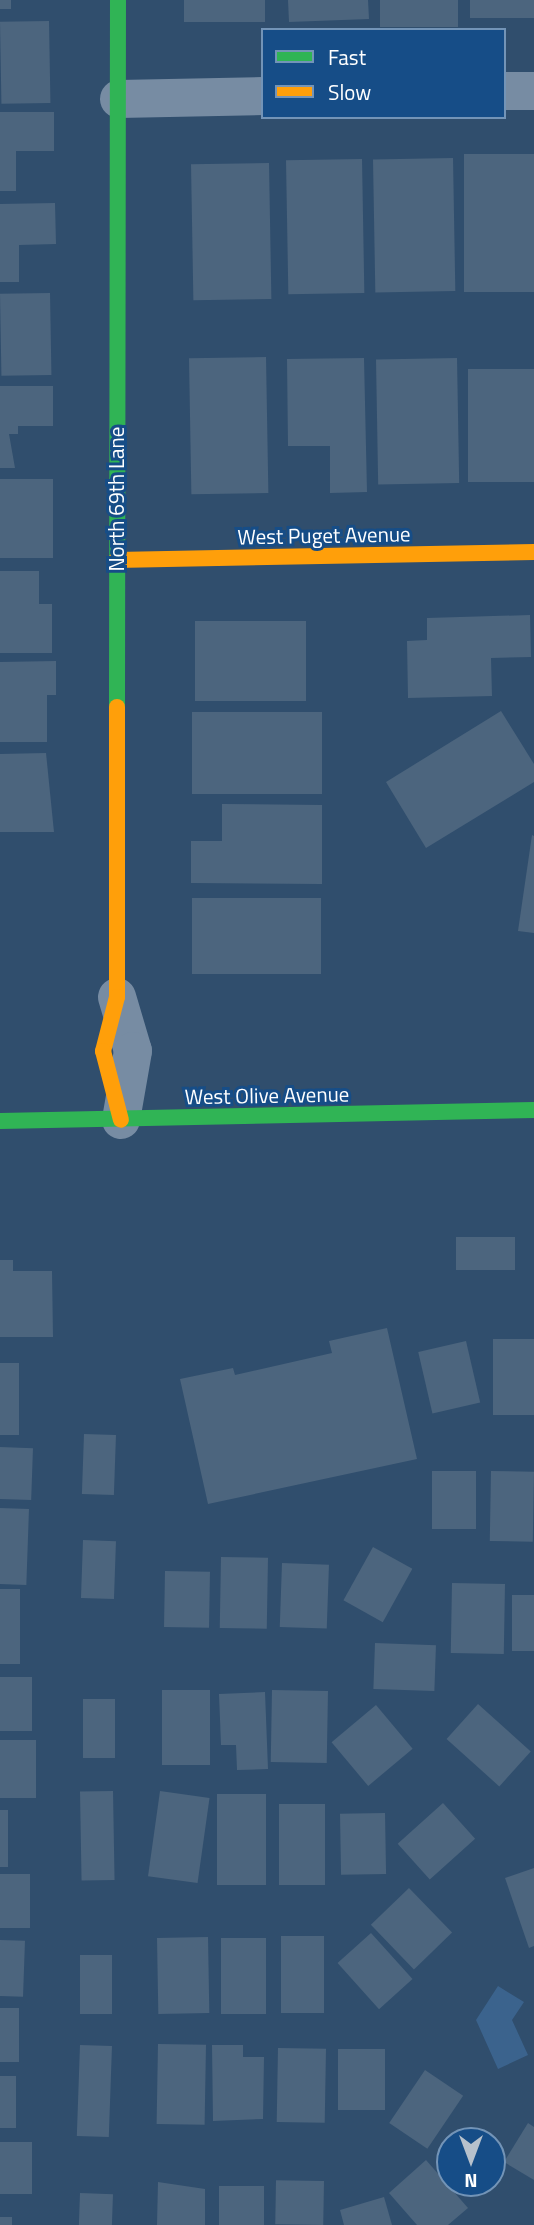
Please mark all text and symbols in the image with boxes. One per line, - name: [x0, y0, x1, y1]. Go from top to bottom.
- legend: [261, 28, 506, 119]
- text: Fast: [328, 41, 366, 73]
- text: Slow: [328, 76, 371, 108]
- street label: North 69th Lane: [103, 427, 129, 571]
- street label: West Puget Avenue: [237, 521, 411, 549]
- street label: West Olive Avenue: [184, 1081, 350, 1109]
- north arrow: [436, 2127, 506, 2197]
- text: N: [464, 2167, 478, 2196]

